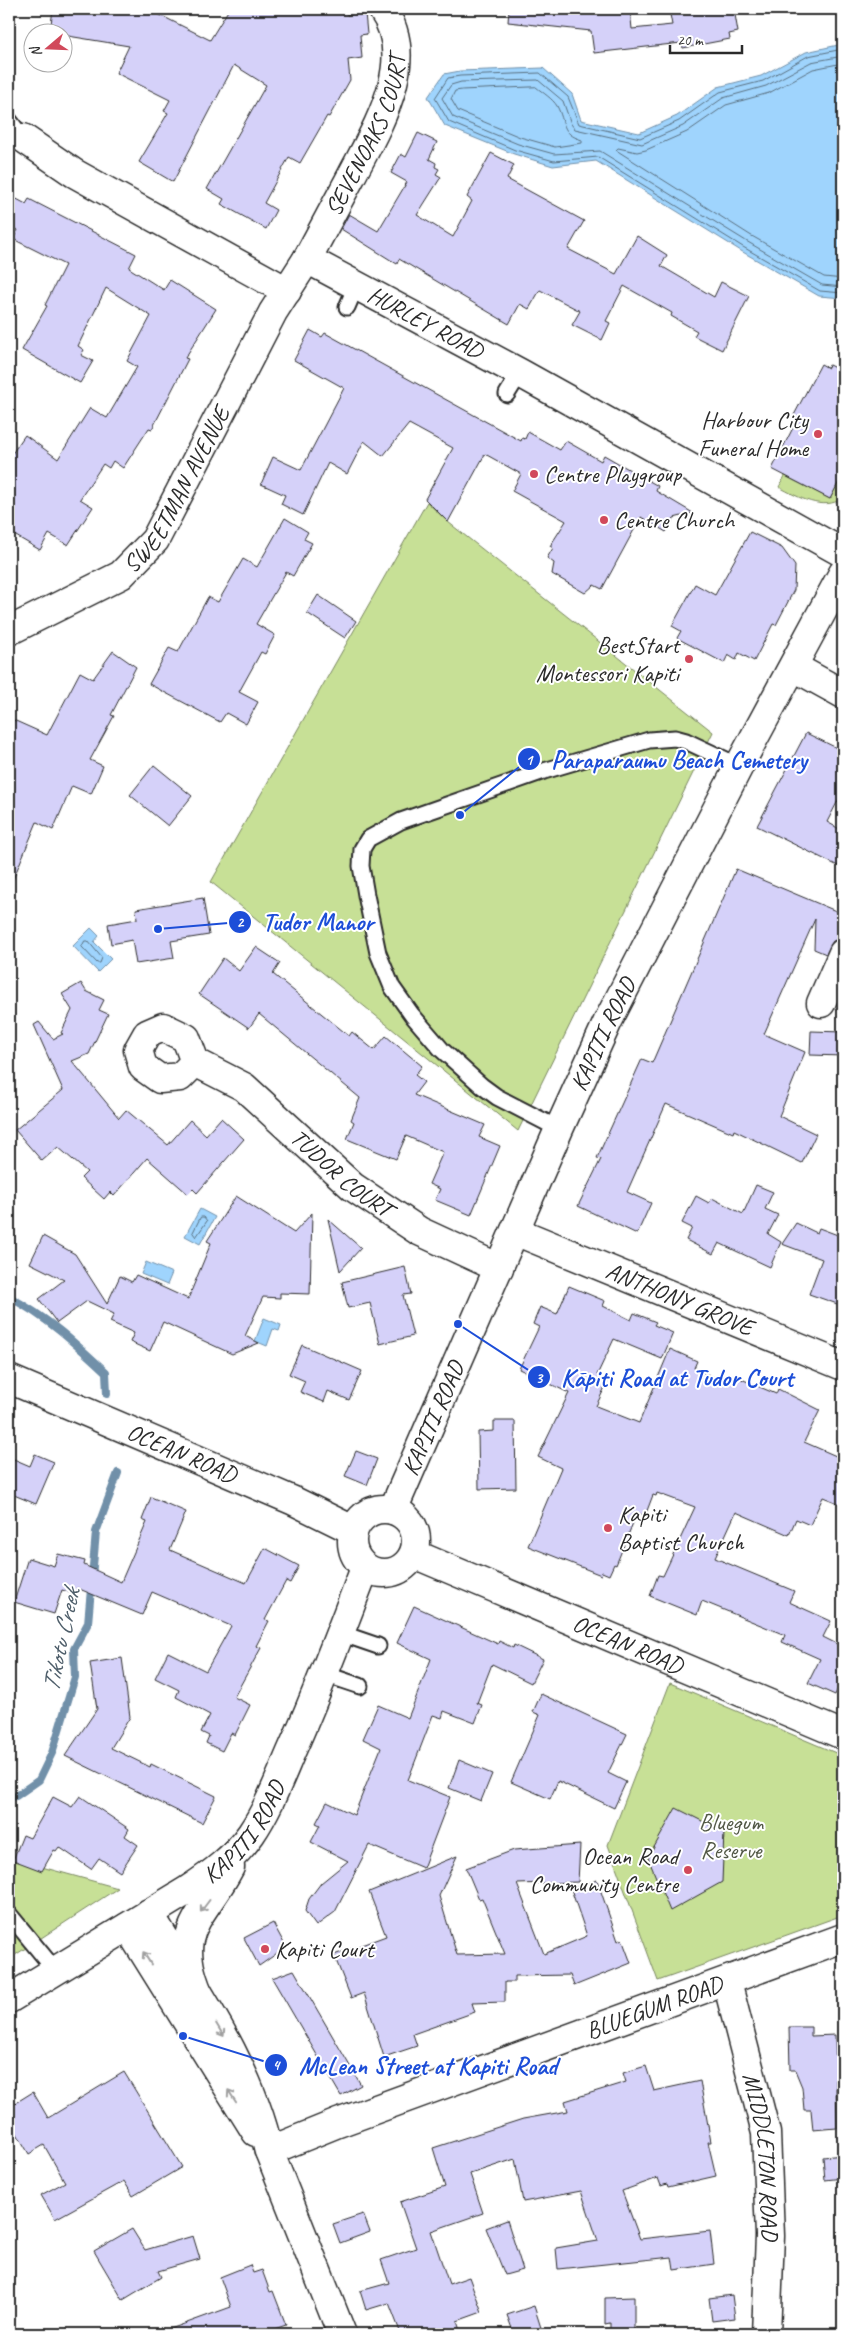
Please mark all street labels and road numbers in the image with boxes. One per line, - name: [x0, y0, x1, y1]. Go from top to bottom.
- street label: SEVENOAKS COURT: [318, 48, 412, 221]
- street label: HURLEY ROAD: [363, 279, 490, 366]
- street label: SWEETMAN AVENUE: [116, 399, 238, 579]
- street label: KAPITI ROAD: [563, 971, 644, 1096]
- street label: TUDOR COURT: [284, 1122, 403, 1227]
- street label: ANTHONY GROVE: [602, 1255, 761, 1344]
- street label: KAPITI ROAD: [395, 1355, 472, 1480]
- street label: OCEAN ROAD: [122, 1416, 243, 1490]
- street label: OCEAN ROAD: [568, 1608, 689, 1681]
- street label: KAPITI ROAD: [197, 1774, 293, 1890]
- street label: BLUEGUM ROAD: [582, 1968, 728, 2046]
- street label: MIDDLETON ROAD: [736, 2070, 785, 2243]

